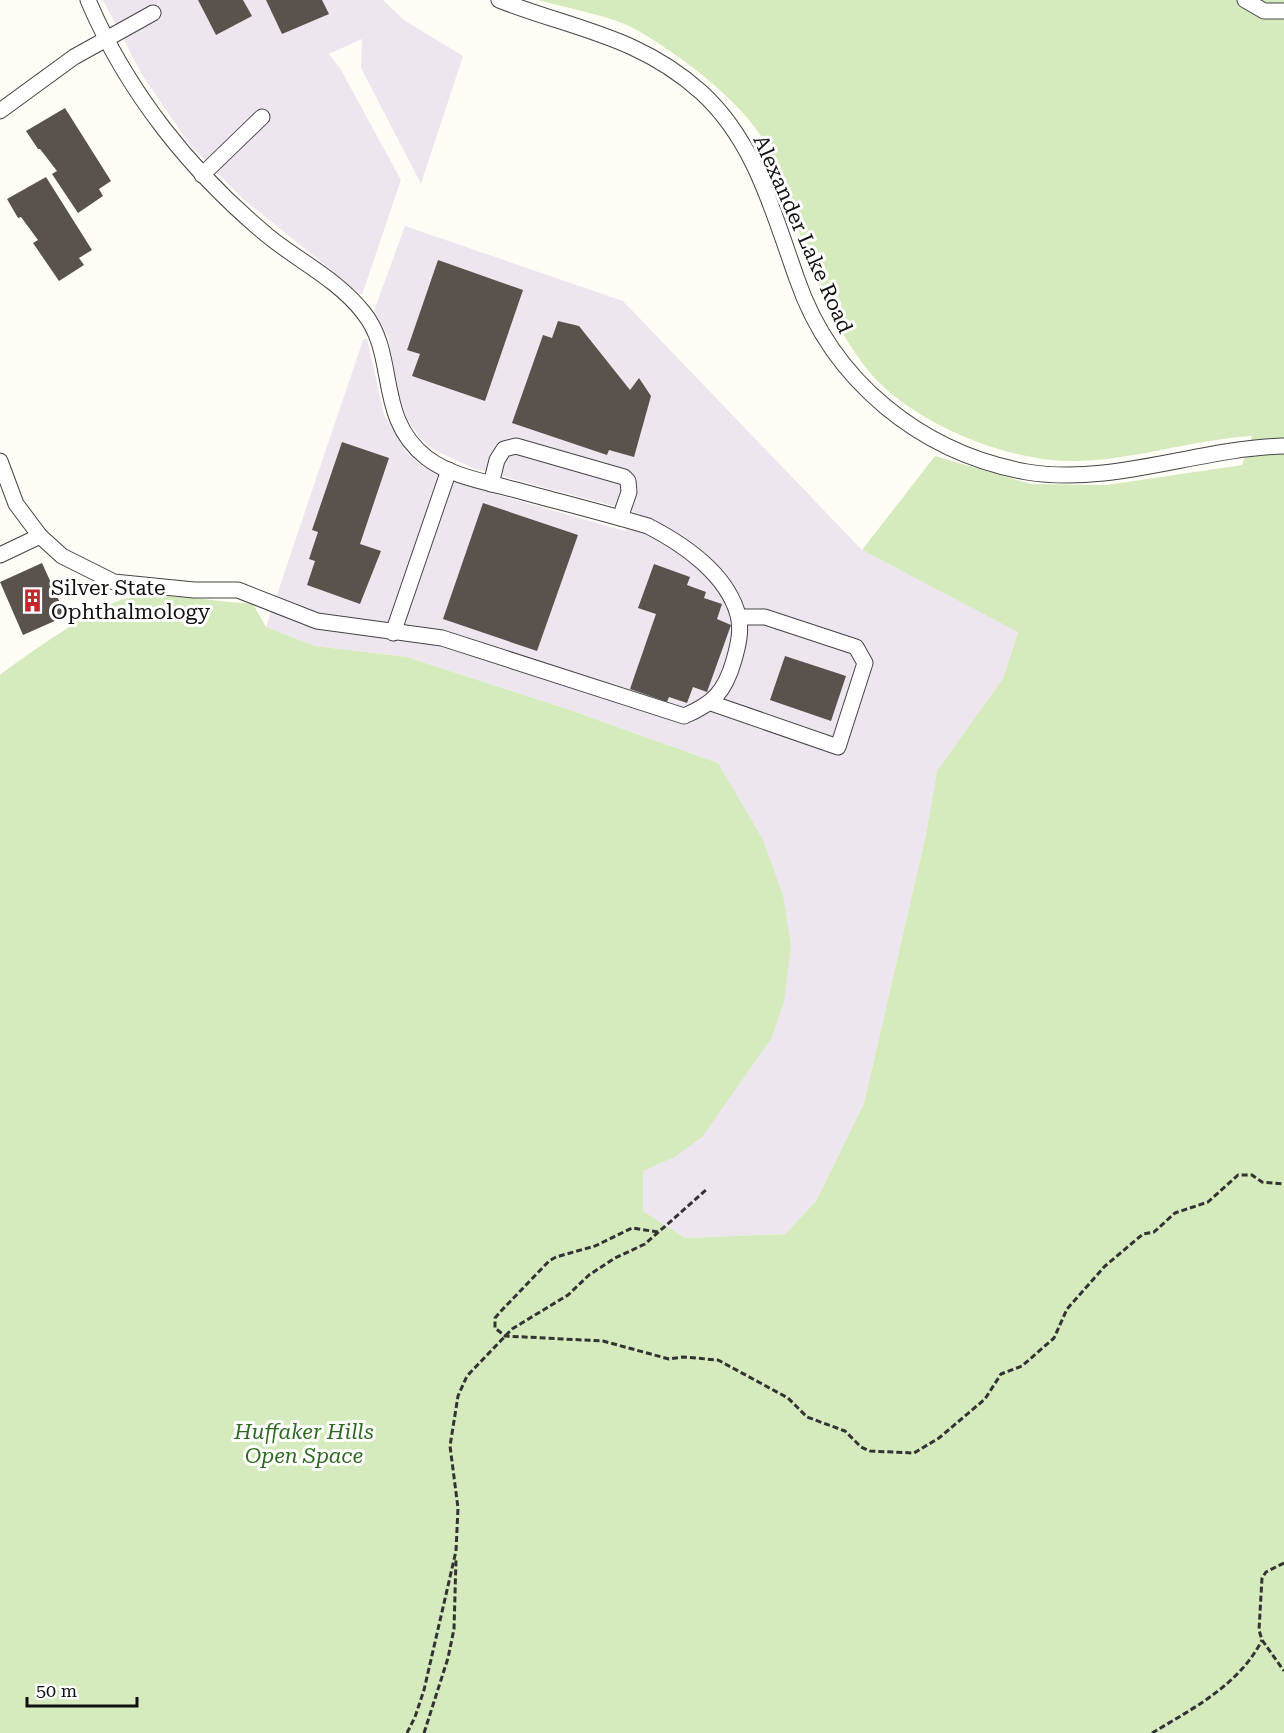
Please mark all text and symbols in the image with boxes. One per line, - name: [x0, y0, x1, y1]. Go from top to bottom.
- street label: Alexander Lake Road: [748, 131, 858, 337]
- place label: Silver State Ophthalmology: [51, 576, 211, 624]
- building icon: Silver State Ophthalmology: [20, 587, 46, 613]
- park label: Huffaker Hills Open Space: [233, 1420, 374, 1468]
- scale bar: [27, 1670, 136, 1708]
- text: 50 m: [36, 1680, 77, 1701]

